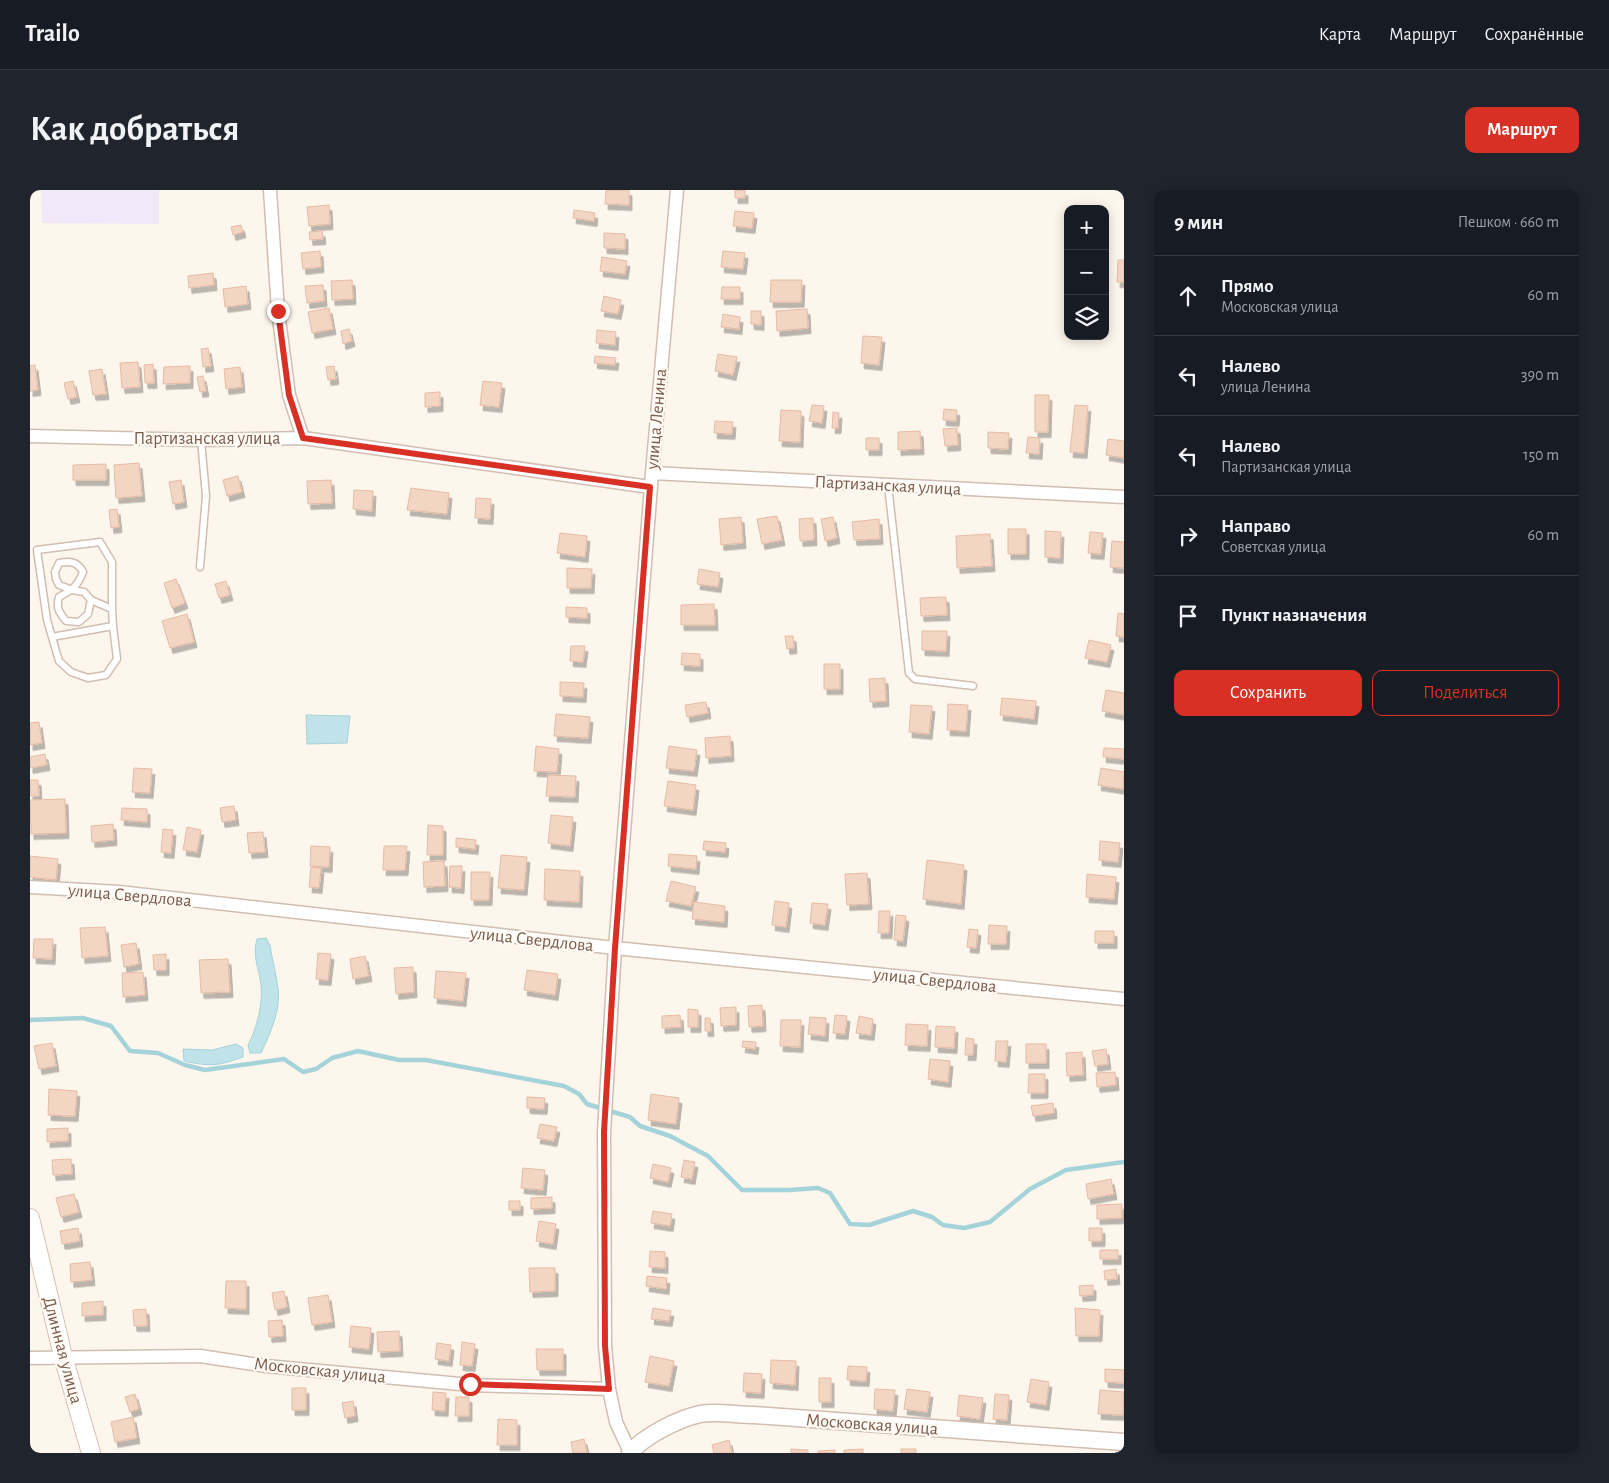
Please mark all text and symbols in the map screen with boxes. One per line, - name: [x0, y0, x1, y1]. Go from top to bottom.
- text: Trailo: [25, 22, 80, 46]
- text: Карта: [1319, 26, 1361, 44]
- text: Маршрут: [1389, 26, 1457, 44]
- text: Сохранённые: [1485, 26, 1584, 44]
- button: Маршрут: [1465, 107, 1579, 153]
- text: Как добраться: [30, 112, 239, 147]
- map controls: [1064, 205, 1109, 340]
- button: +: [1064, 205, 1109, 250]
- text: 9 мин: [1174, 212, 1223, 233]
- text: Пешком · 660 m: [1458, 214, 1559, 230]
- button: −: [1064, 250, 1109, 295]
- text: Прямо: [1221, 277, 1274, 296]
- icon: ahead: [1174, 282, 1202, 310]
- text: 60 m: [1528, 287, 1559, 303]
- button: layers: [1064, 295, 1109, 340]
- text: Московская улица: [1221, 299, 1339, 315]
- route end: [267, 300, 290, 323]
- text: Налево: [1221, 357, 1280, 376]
- icon: left: [1174, 362, 1202, 390]
- text: 390 m: [1521, 367, 1559, 383]
- street label: улица Ленина: [644, 368, 670, 471]
- text: улица Ленина: [1221, 379, 1311, 395]
- street label: Партизанская улица: [134, 430, 280, 448]
- text: Налево: [1221, 437, 1280, 456]
- icon: left: [1174, 442, 1202, 470]
- text: 150 m: [1523, 447, 1559, 463]
- text: Партизанская улица: [1221, 459, 1352, 475]
- street label: Партизанская улица: [814, 473, 962, 499]
- text: Направо: [1221, 517, 1291, 536]
- icon: right: [1174, 522, 1202, 550]
- text: 60 m: [1528, 527, 1559, 543]
- text: Советская улица: [1221, 539, 1326, 555]
- icon: arrive: [1174, 602, 1202, 630]
- text: Пункт назначения: [1221, 606, 1367, 625]
- button: Сохранить: [1174, 670, 1362, 716]
- button: Поделиться: [1372, 670, 1559, 716]
- street label: улица Свердлова: [66, 882, 192, 910]
- street label: улица Свердлова: [468, 924, 594, 955]
- street label: улица Свердлова: [871, 965, 997, 996]
- street label: Длинная улица: [39, 1295, 85, 1406]
- street label: Московская улица: [253, 1355, 387, 1387]
- route start: [459, 1373, 482, 1396]
- street label: Московская улица: [805, 1411, 939, 1439]

